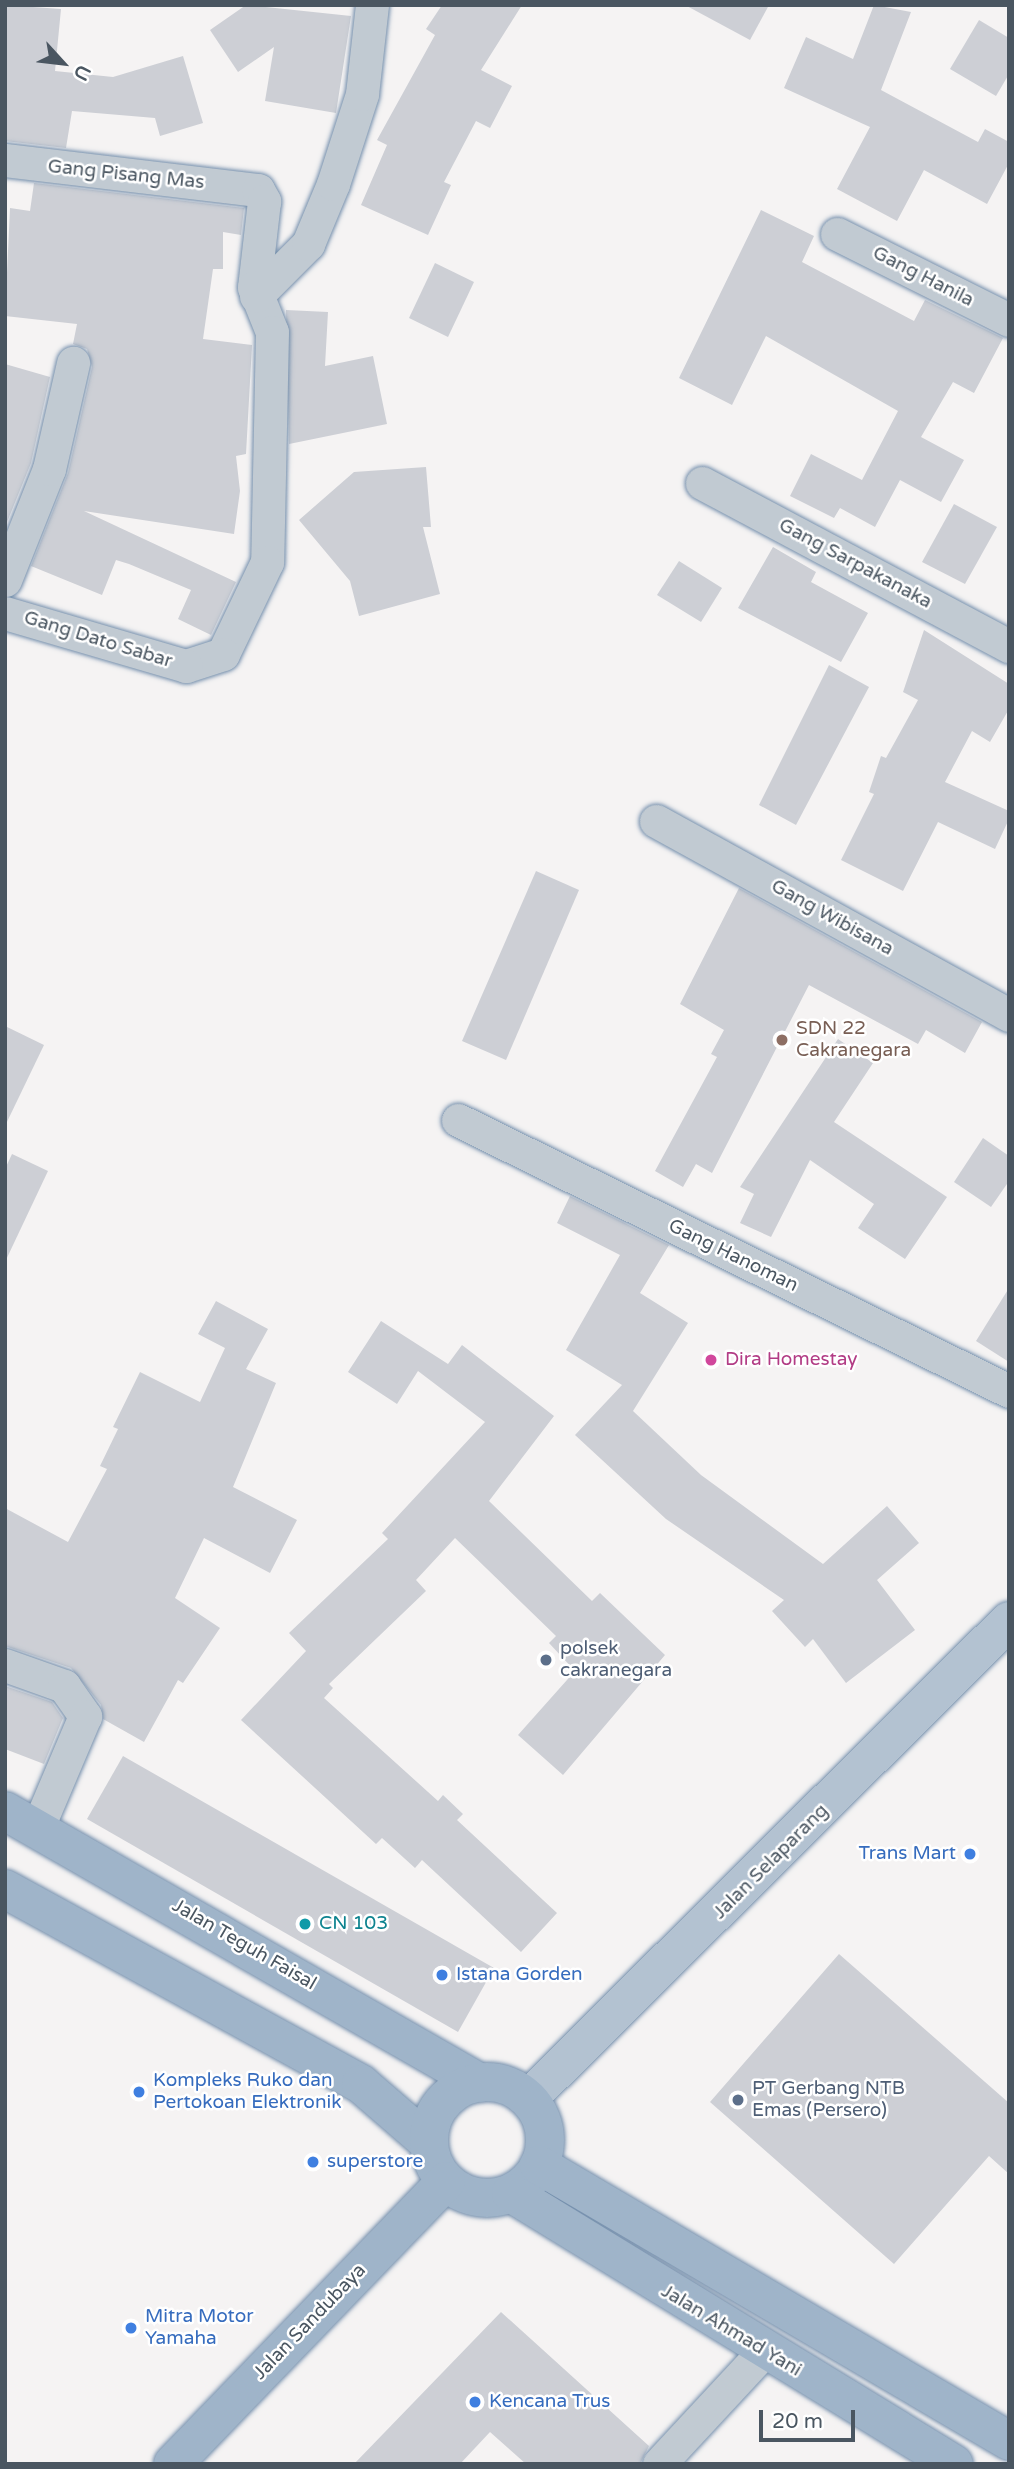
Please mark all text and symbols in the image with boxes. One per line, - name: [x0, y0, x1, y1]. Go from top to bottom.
- north arrow: [28, 28, 98, 98]
- text: U: [69, 61, 95, 84]
- street label: Gang Pisang Mas: [47, 155, 205, 195]
- street label: Gang Hanila: [869, 242, 977, 312]
- street label: Gang Sarpakanaka: [775, 514, 935, 614]
- street label: Gang Dato Sabar: [21, 607, 175, 673]
- street label: Gang Wibisana: [767, 875, 897, 961]
- place label: SDN 22 Cakranegara: [796, 1018, 911, 1062]
- marker: SDN 22 Cakranegara: [774, 1032, 790, 1048]
- street label: Gang Hanoman: [664, 1215, 802, 1297]
- place label: Dira Homestay: [725, 1349, 858, 1371]
- marker: Dira Homestay: [703, 1352, 719, 1368]
- place label: polsek cakranegara: [560, 1638, 672, 1682]
- marker: polsek cakranegara: [538, 1652, 554, 1668]
- street label: Jalan Selaparang: [709, 1800, 833, 1924]
- place label: Trans Mart: [858, 1843, 956, 1865]
- marker: Trans Mart: [962, 1846, 978, 1862]
- street label: Jalan Teguh Faisal: [168, 1894, 320, 1996]
- place label: CN 103: [319, 1913, 388, 1935]
- marker: CN 103: [297, 1916, 313, 1932]
- place label: Istana Gorden: [456, 1964, 583, 1986]
- marker: Istana Gorden: [434, 1967, 450, 1983]
- place label: Kompleks Ruko dan Pertokoan Elektronik: [153, 2070, 342, 2114]
- place label: PT Gerbang NTB Emas (Persero): [752, 2078, 905, 2122]
- marker: Kompleks Ruko dan Pertokoan Elektronik: [131, 2084, 147, 2100]
- marker: PT Gerbang NTB Emas (Persero): [730, 2092, 746, 2108]
- place label: superstore: [327, 2151, 423, 2173]
- marker: superstore: [305, 2154, 321, 2170]
- street label: Jalan Sandubaya: [249, 2259, 371, 2385]
- street label: Jalan Ahmad Yani: [657, 2280, 805, 2382]
- place label: Mitra Motor Yamaha: [145, 2306, 254, 2350]
- marker: Mitra Motor Yamaha: [123, 2320, 139, 2336]
- place label: Kencana Trus: [489, 2391, 610, 2413]
- marker: Kencana Trus: [467, 2394, 483, 2410]
- scale bar: [762, 2396, 858, 2440]
- text: 20 m: [772, 2409, 823, 2434]

